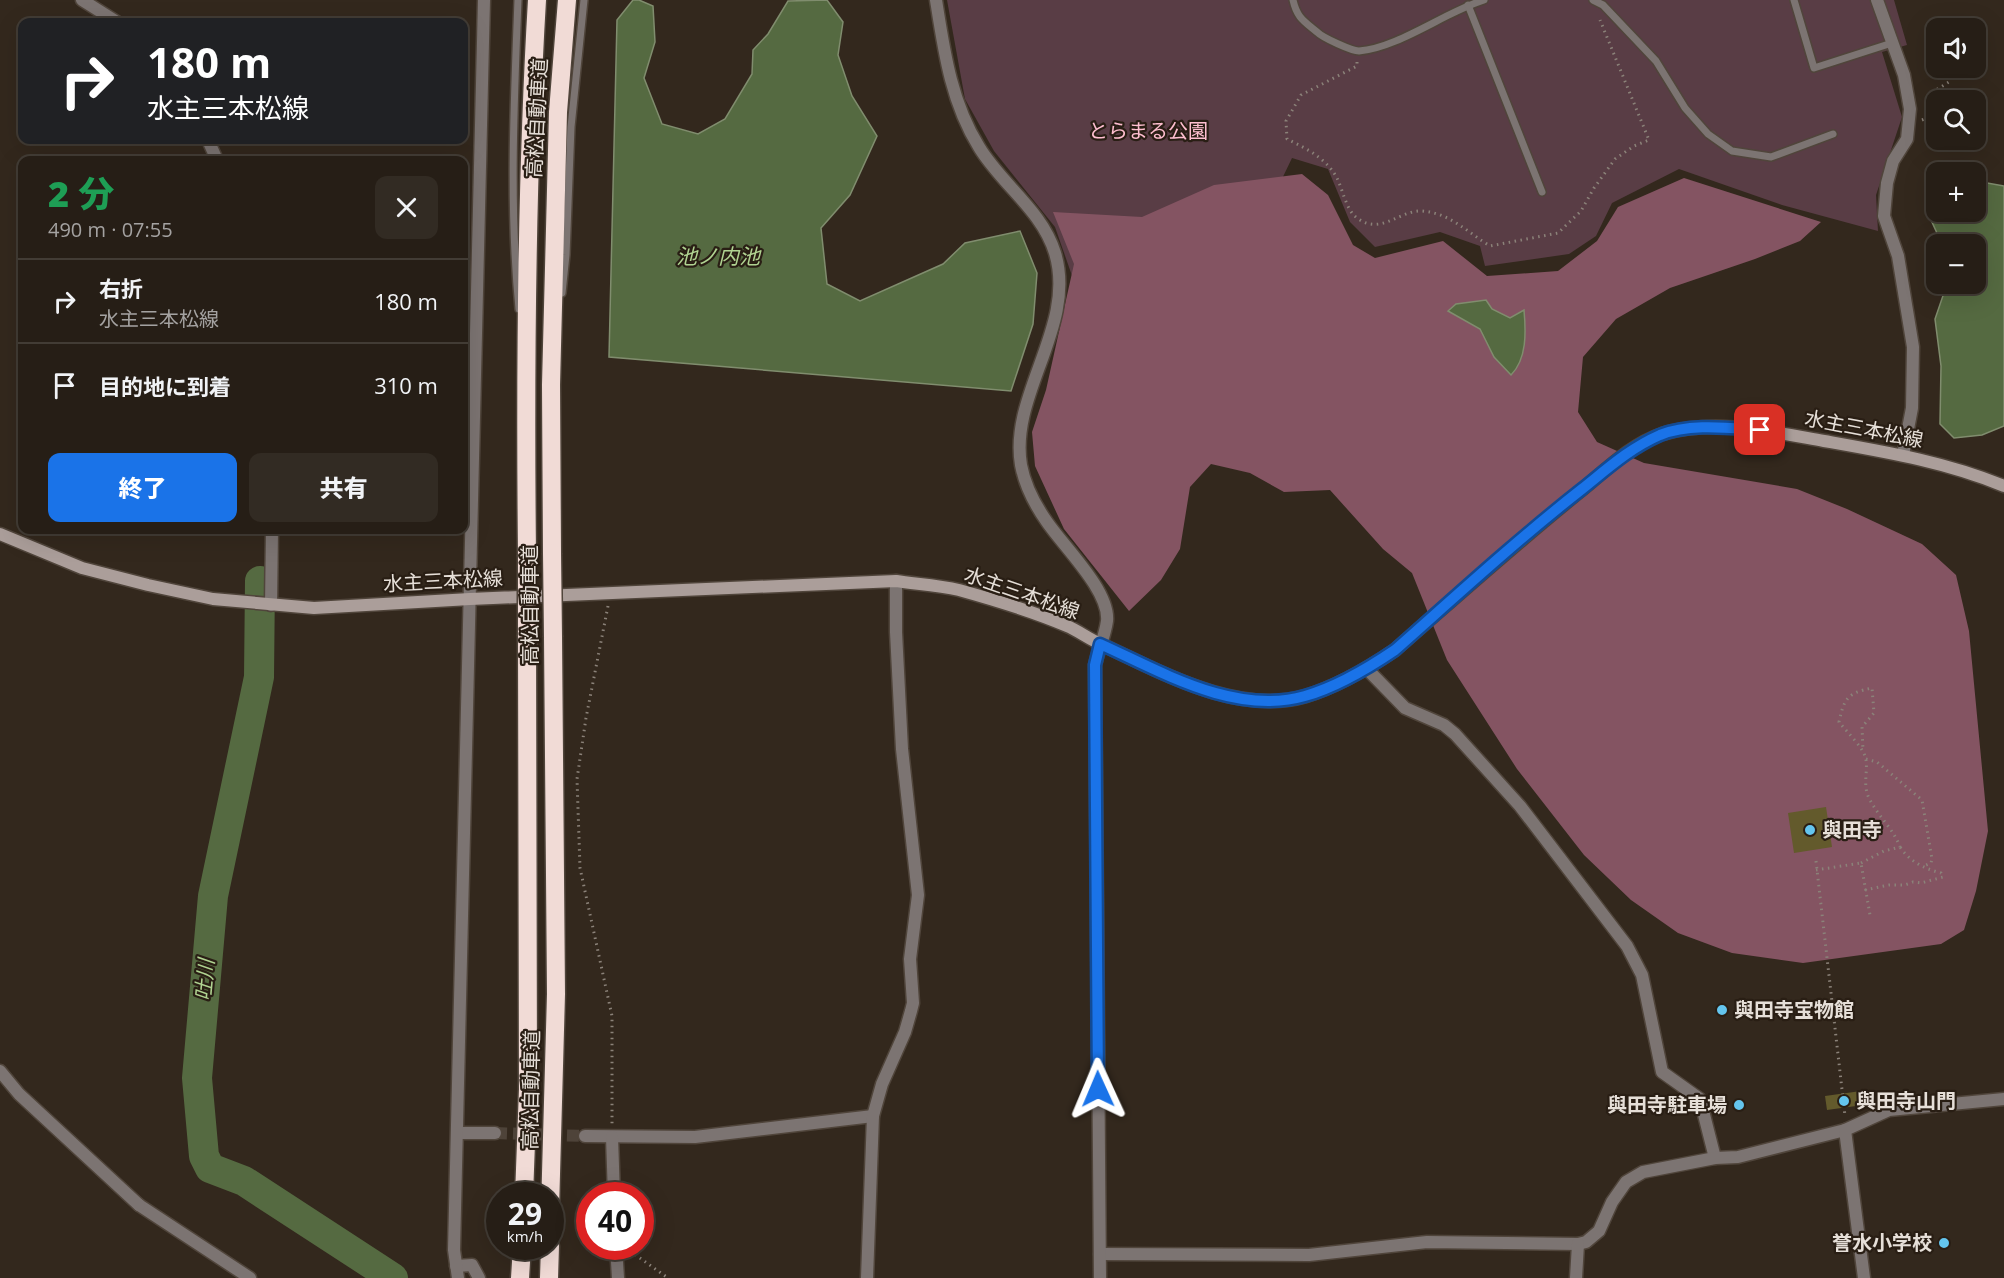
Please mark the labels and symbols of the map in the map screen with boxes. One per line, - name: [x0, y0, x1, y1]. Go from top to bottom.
- street label: 高松自動車道: [520, 57, 553, 179]
- park label: とらまる公園: [1088, 117, 1208, 144]
- water label: 池ノ内池: [676, 242, 762, 270]
- pin: [1734, 404, 1785, 455]
- street label: 水主三本松線: [1803, 404, 1926, 453]
- street label: 高松自動車道: [516, 545, 543, 665]
- street label: 水主三本松線: [961, 560, 1083, 625]
- street label: 水主三本松線: [382, 564, 504, 597]
- place label: 與田寺: [1822, 816, 1882, 843]
- marker: 與田寺: [1803, 823, 1817, 837]
- water label: 吐川: [188, 956, 220, 1002]
- place label: 與田寺宝物館: [1734, 996, 1854, 1023]
- marker: 與田寺宝物館: [1715, 1003, 1729, 1017]
- street label: 高松自動車道: [516, 1030, 545, 1150]
- position arrow: [1066, 1057, 1130, 1121]
- place label: 與田寺山門: [1856, 1087, 1956, 1114]
- place label: 與田寺駐車場: [1607, 1091, 1727, 1118]
- marker: 與田寺山門: [1837, 1094, 1851, 1108]
- marker: 與田寺駐車場: [1732, 1098, 1746, 1112]
- speed limit sign: 40: [576, 1182, 654, 1260]
- place label: 誉水小学校: [1832, 1229, 1932, 1256]
- marker: 誉水小学校: [1937, 1236, 1951, 1250]

